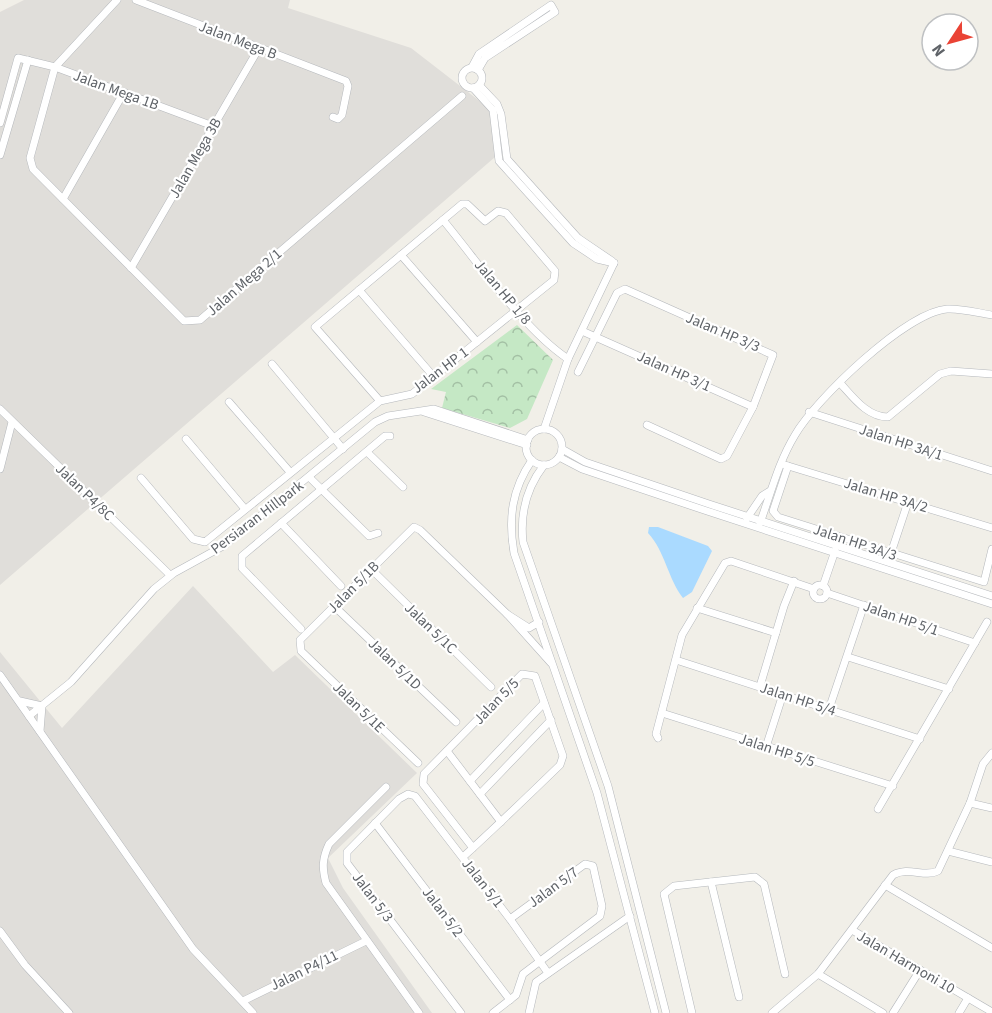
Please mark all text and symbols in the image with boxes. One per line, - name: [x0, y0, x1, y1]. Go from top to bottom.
- north arrow: [920, 12, 980, 72]
- street label: Jalan Mega B: [196, 16, 280, 65]
- text: N: [927, 39, 951, 61]
- street label: Jalan Mega 1B: [70, 65, 162, 116]
- street label: Jalan Mega 3B: [164, 114, 227, 202]
- street label: Jalan Mega 2/1: [202, 244, 287, 321]
- street label: Jalan HP 1/8: [469, 255, 536, 329]
- street label: Jalan HP 3/3: [682, 307, 763, 358]
- street label: Jalan HP 1: [408, 342, 473, 399]
- street label: Jalan HP 3/1: [634, 346, 714, 397]
- street label: Jalan HP 3A/1: [856, 419, 945, 466]
- street label: Jalan P4/8C: [51, 459, 119, 526]
- street label: Jalan HP 3A/2: [841, 473, 930, 518]
- street label: Persiaran Hillpark: [207, 475, 309, 559]
- street label: Jalan HP 3A/3: [810, 519, 899, 566]
- street label: Jalan 5/1B: [322, 556, 384, 618]
- street label: Jalan HP 5/1: [860, 596, 941, 641]
- street label: Jalan 5/1C: [400, 598, 462, 659]
- street label: Jalan 5/1D: [363, 634, 426, 695]
- street label: Jalan 5/5: [469, 673, 524, 729]
- street label: Jalan 5/1E: [328, 677, 390, 738]
- street label: Jalan HP 5/4: [757, 677, 839, 722]
- street label: Jalan HP 5/5: [736, 728, 818, 773]
- street label: Jalan 5/1: [457, 854, 509, 912]
- street label: Jalan 5/7: [524, 862, 583, 913]
- street label: Jalan 5/3: [347, 868, 398, 927]
- street label: Jalan 5/2: [417, 883, 468, 942]
- street label: Jalan Harmoni 10: [853, 926, 959, 999]
- street label: Jalan P4/11: [267, 945, 342, 996]

